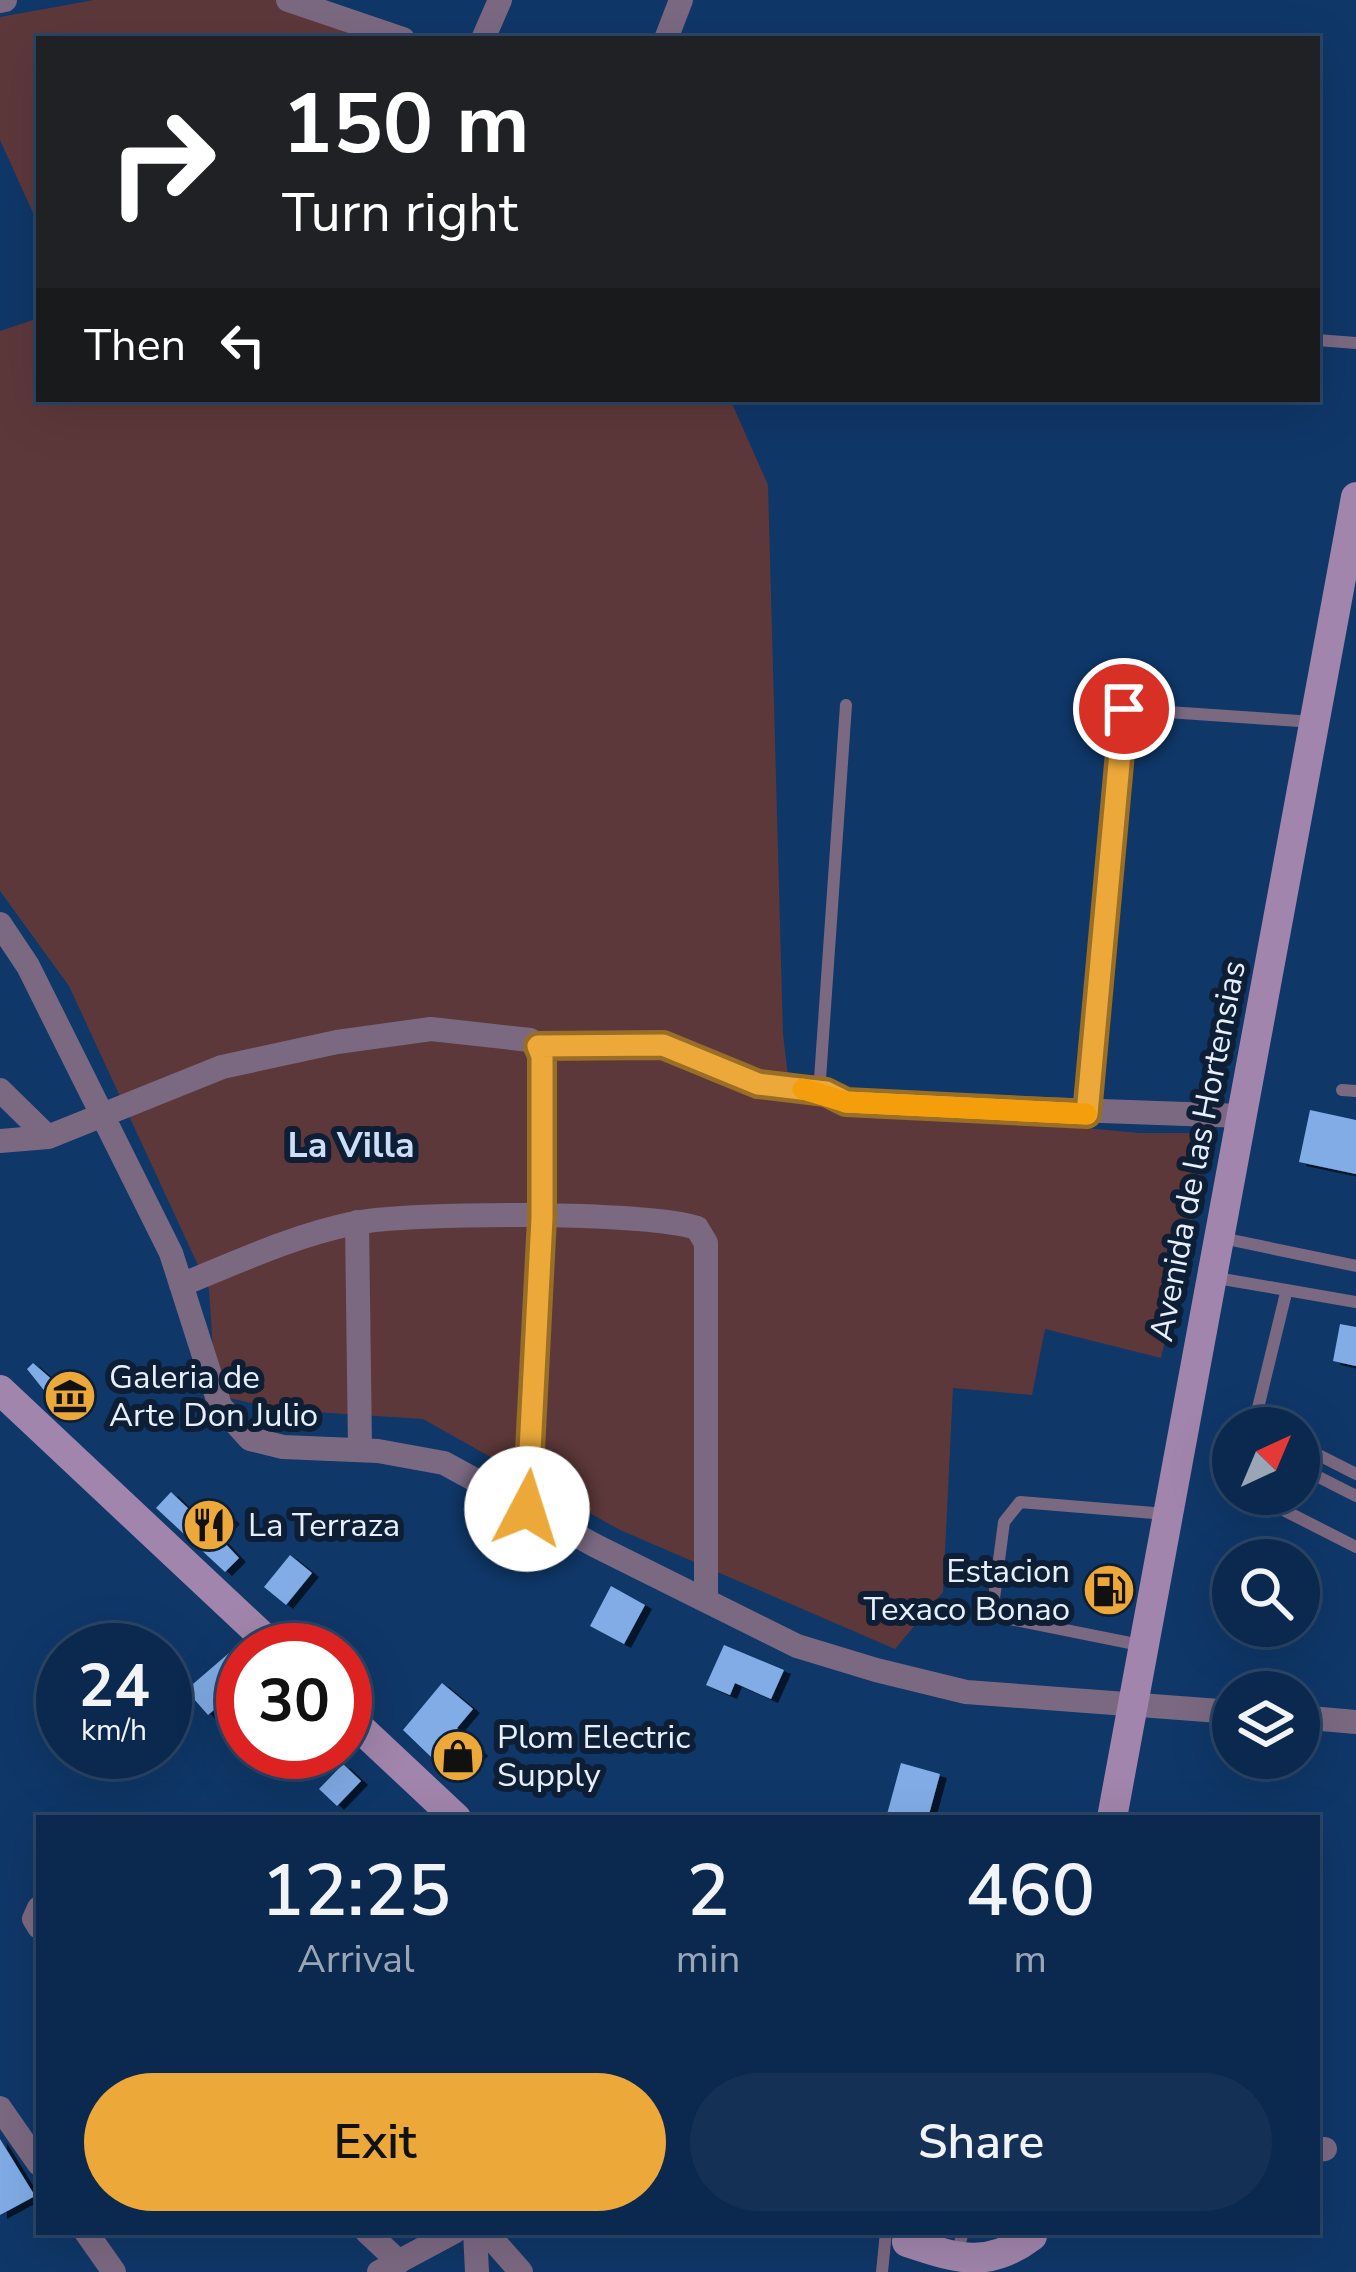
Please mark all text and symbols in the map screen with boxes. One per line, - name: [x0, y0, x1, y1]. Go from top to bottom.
- text: 150 m: [282, 67, 530, 182]
- icon: right: [84, 84, 240, 240]
- text: Turn right: [282, 176, 518, 250]
- icon: left: [210, 312, 276, 378]
- text: Then: [84, 315, 186, 376]
- pin: [1073, 658, 1175, 760]
- icon: arrive: [1091, 676, 1157, 742]
- street label: Avenida de las Hortensias: [1139, 957, 1257, 1345]
- district label: La Villa: [287, 1121, 415, 1170]
- place label: Galeria de Arte Don Julio: [109, 1355, 318, 1438]
- museum icon: Galeria de Arte Don Julio: [42, 1368, 98, 1424]
- north arrow: [1212, 1407, 1320, 1515]
- map controls: [1212, 1407, 1320, 1779]
- position arrow: [464, 1446, 590, 1572]
- restaurant icon: La Terraza: [181, 1497, 237, 1553]
- place label: La Terraza: [248, 1503, 400, 1548]
- button: search: [1212, 1539, 1320, 1647]
- place label: Estacion Texaco Bonao: [864, 1549, 1070, 1632]
- fuel station icon: Estacion Texaco Bonao: [1081, 1562, 1137, 1618]
- speed limit sign: 30: [216, 1623, 372, 1779]
- text: 24: [78, 1645, 150, 1727]
- button: layers: [1212, 1671, 1320, 1779]
- text: km/h: [81, 1710, 147, 1751]
- place label: Plom Electric Supply: [497, 1715, 691, 1798]
- shop icon: Plom Electric Supply: [430, 1728, 486, 1784]
- text: 12:25: [261, 1842, 451, 1940]
- text: 2: [687, 1842, 730, 1940]
- text: 460: [965, 1842, 1095, 1940]
- text: Arrival: [297, 1933, 415, 1986]
- text: min: [676, 1933, 740, 1986]
- text: m: [1013, 1933, 1047, 1986]
- button: Exit: [84, 2073, 666, 2211]
- button: Share: [690, 2073, 1272, 2211]

